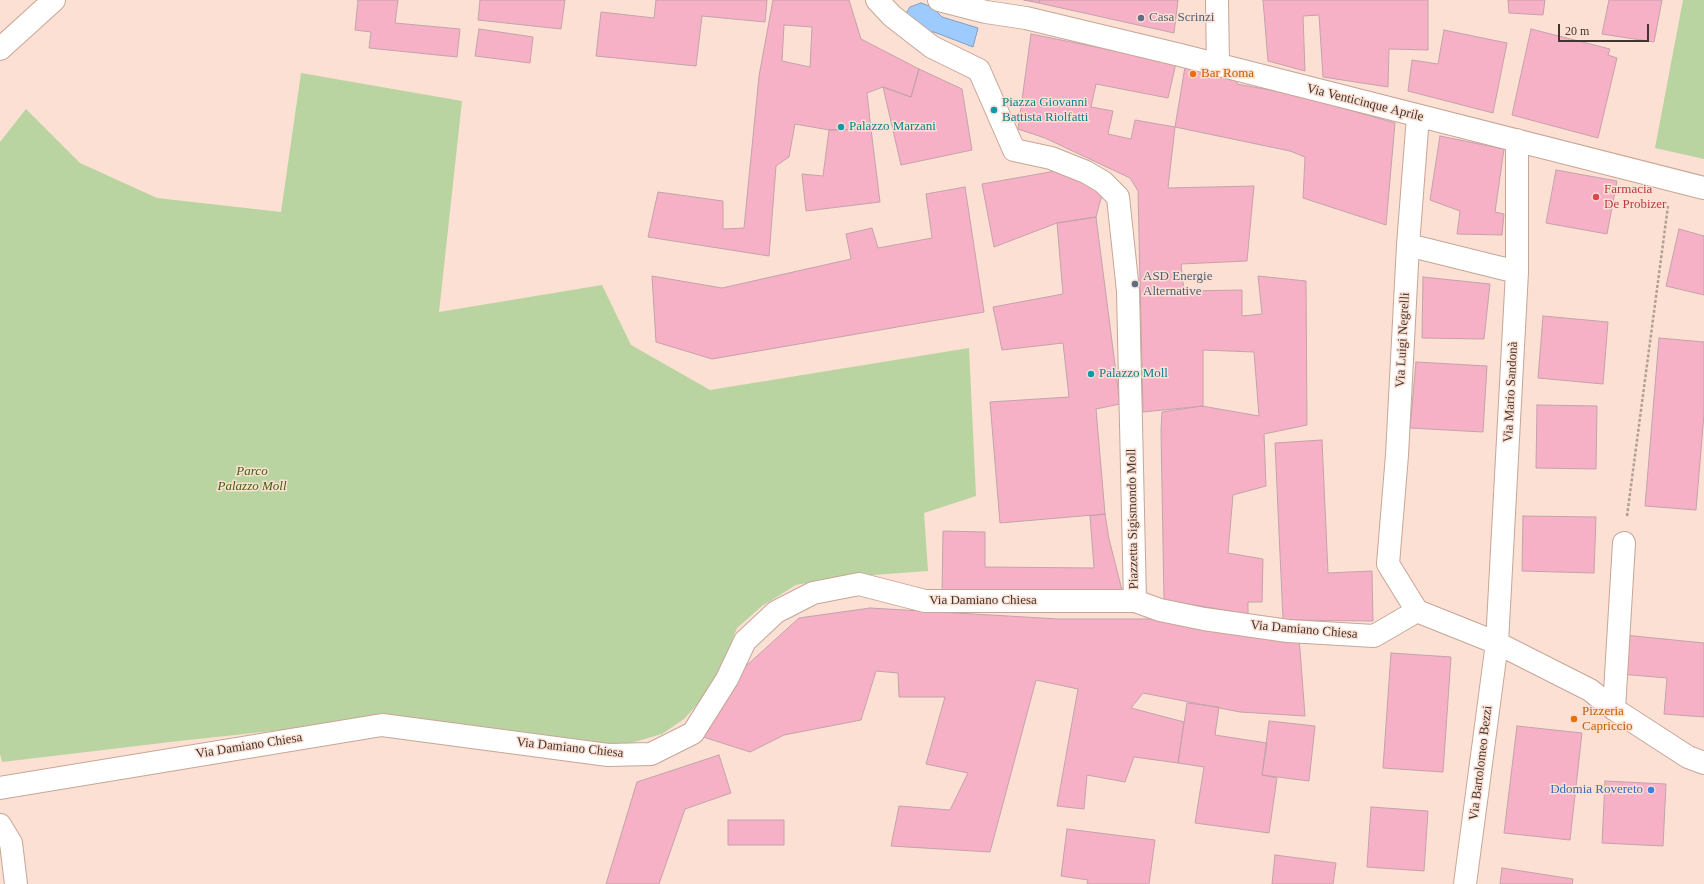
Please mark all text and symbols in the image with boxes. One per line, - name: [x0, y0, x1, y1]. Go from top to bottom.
- place label: Casa Scrinzi: [1149, 10, 1214, 26]
- marker: Casa Scrinzi: [1136, 13, 1146, 23]
- scale bar: [1560, 16, 1651, 42]
- text: 20 m: [1565, 24, 1589, 38]
- place label: Bar Roma: [1201, 66, 1254, 82]
- marker: Bar Roma: [1188, 69, 1198, 79]
- street label: Via Venticinque Aprile: [1305, 81, 1425, 125]
- place label: Piazza Giovanni Battista Riolfatti: [1002, 95, 1088, 126]
- marker: Piazza Giovanni Battista Riolfatti: [989, 105, 999, 115]
- place label: Palazzo Marzani: [849, 119, 936, 135]
- marker: Palazzo Marzani: [836, 122, 846, 132]
- place label: Farmacia De Probizer: [1604, 182, 1666, 213]
- marker: Farmacia De Probizer: [1591, 192, 1601, 202]
- place label: ASD Energie Alternative: [1143, 269, 1212, 300]
- marker: ASD Energie Alternative: [1130, 279, 1140, 289]
- street label: Via Luigi Negrelli: [1393, 292, 1413, 388]
- street label: Via Mario Sandonà: [1501, 341, 1521, 443]
- place label: Palazzo Moll: [1099, 366, 1168, 382]
- marker: Palazzo Moll: [1086, 369, 1096, 379]
- street label: Piazzetta Sigismondo Moll: [1124, 448, 1142, 590]
- park label: Parco Palazzo Moll: [218, 464, 286, 495]
- street label: Via Damiano Chiesa: [929, 593, 1037, 609]
- street label: Via Damiano Chiesa: [1250, 618, 1358, 642]
- place label: Pizzeria Capriccio: [1582, 704, 1633, 735]
- street label: Via Bartolomeo Bezzi: [1466, 705, 1496, 821]
- marker: Pizzeria Capriccio: [1569, 714, 1579, 724]
- street label: Via Damiano Chiesa: [195, 730, 303, 762]
- street label: Via Damiano Chiesa: [516, 735, 624, 761]
- place label: Ddomia Rovereto: [1550, 782, 1643, 798]
- marker: Ddomia Rovereto: [1646, 785, 1656, 795]

